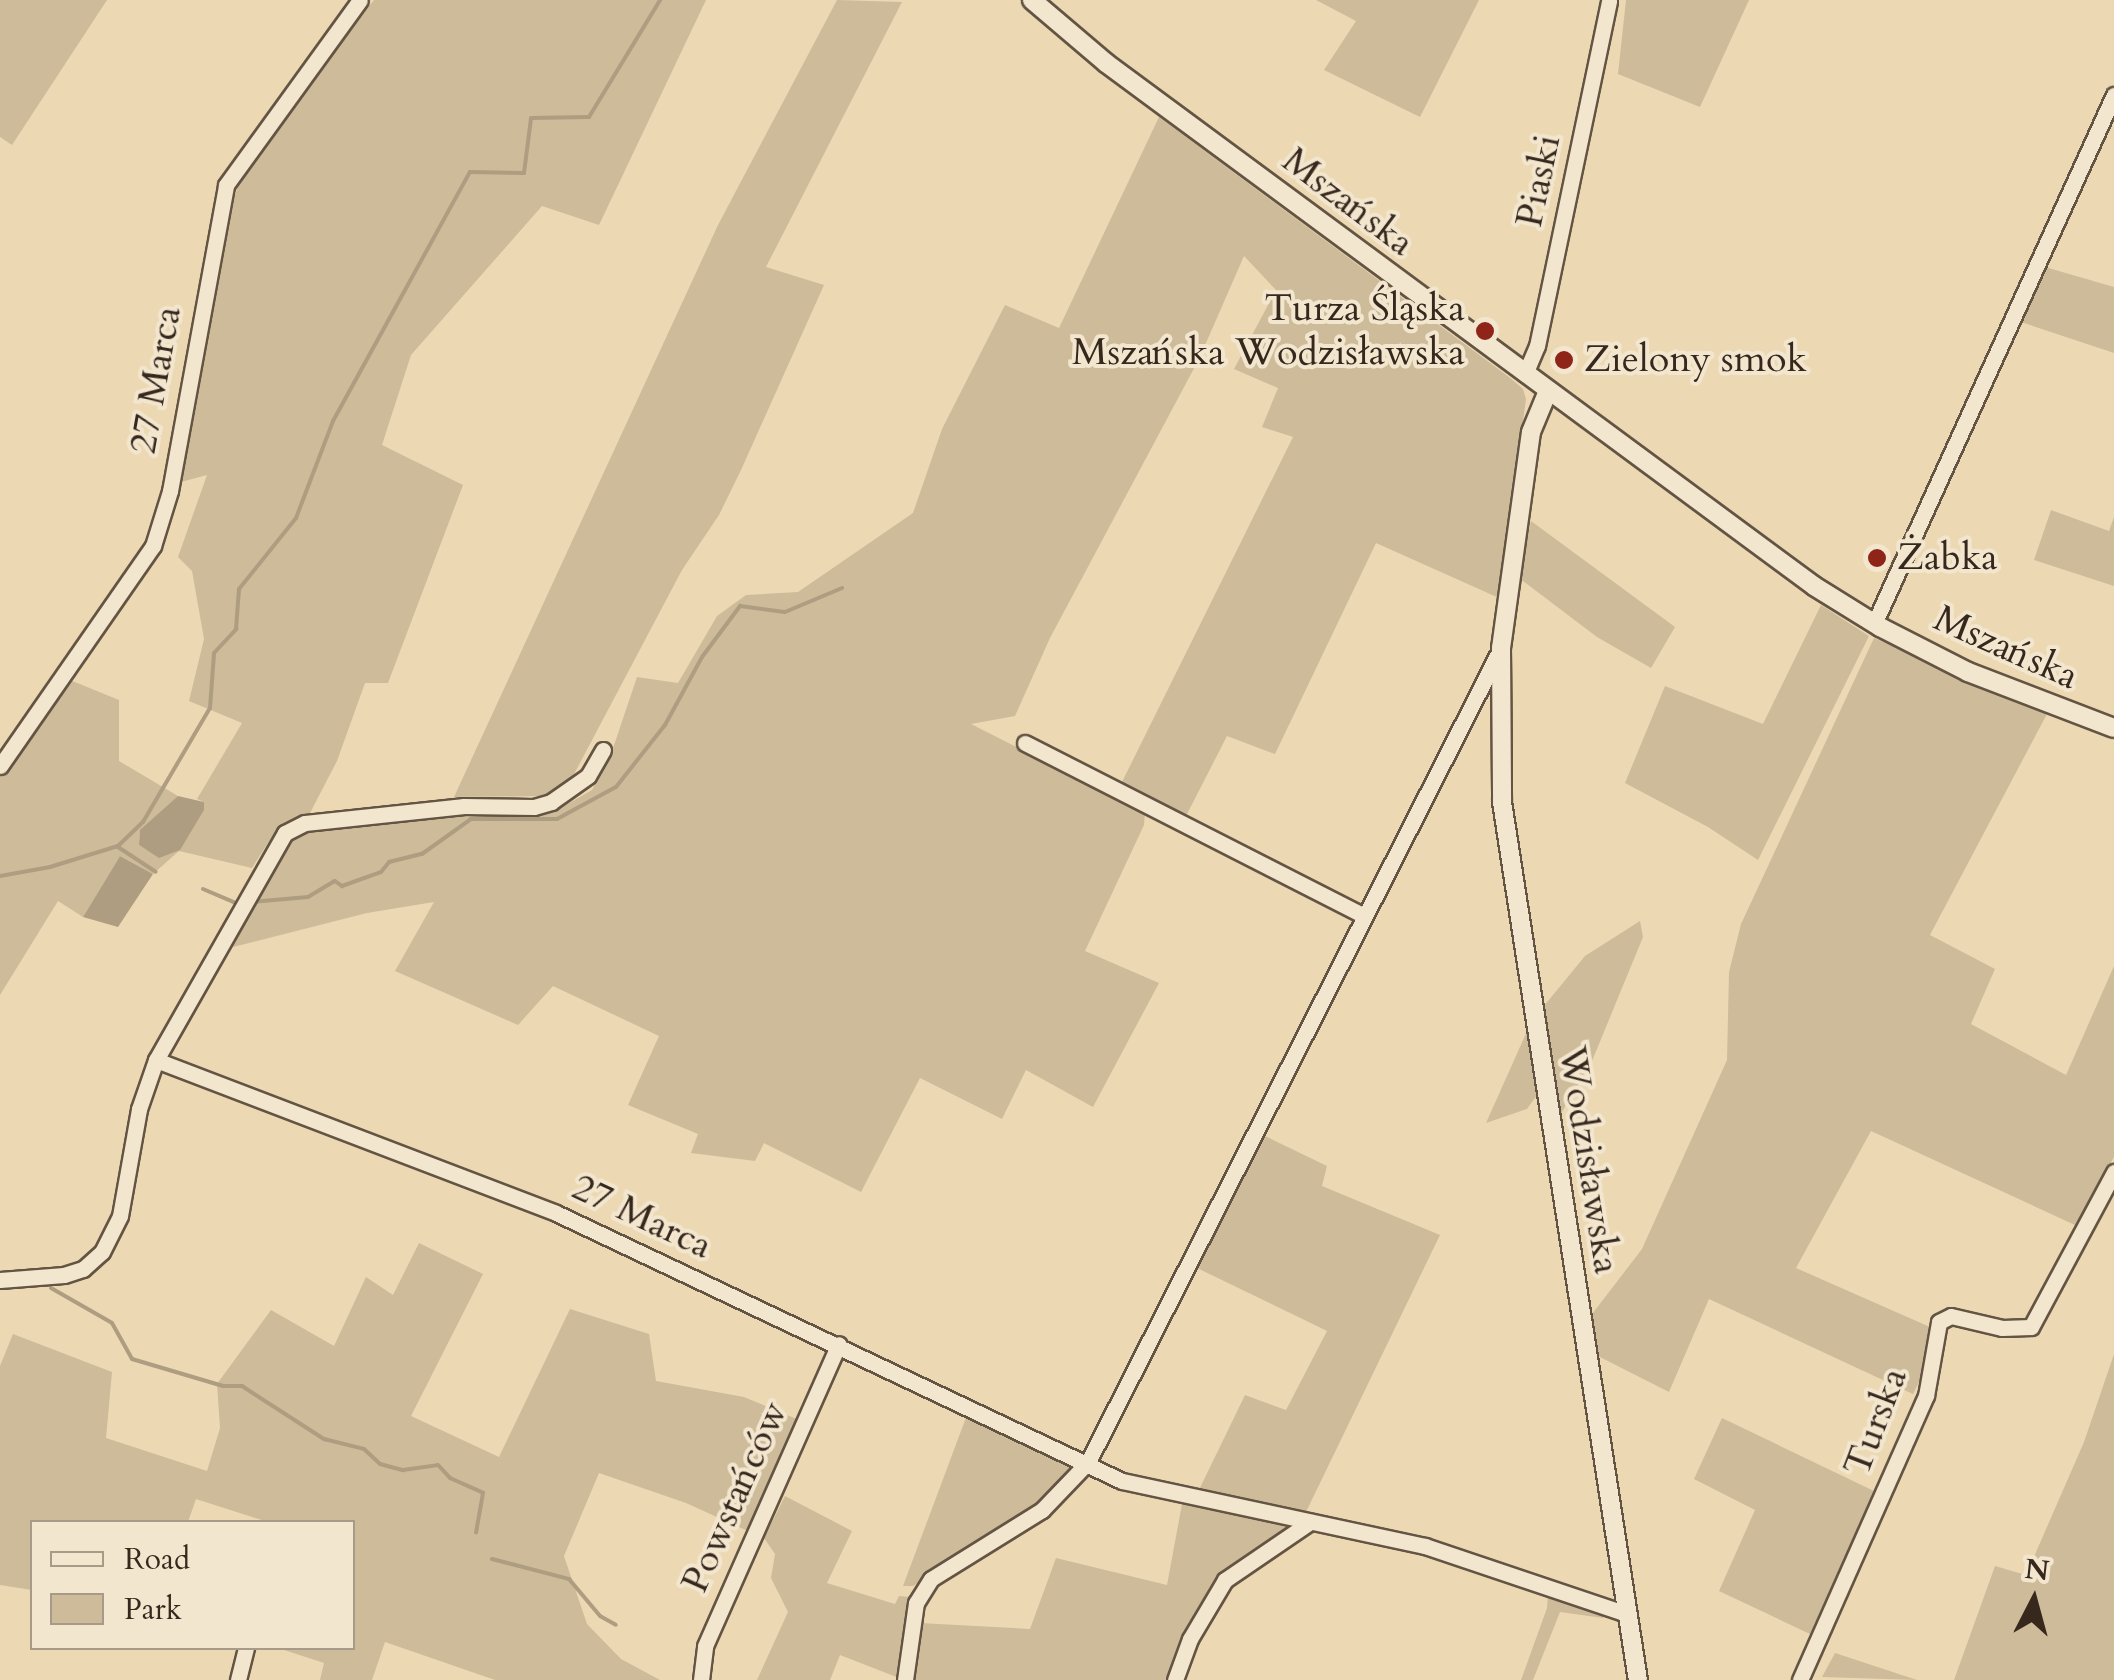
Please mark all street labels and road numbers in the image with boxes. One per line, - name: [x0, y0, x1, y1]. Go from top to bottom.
- street label: Piaski: [1507, 131, 1571, 231]
- street label: Mszańska: [1273, 138, 1423, 266]
- street label: 27 Marca: [121, 303, 191, 457]
- street label: Mszańska: [1927, 596, 2085, 700]
- street label: Wodzisławska: [1548, 1043, 1630, 1277]
- street label: 27 Marca: [565, 1165, 719, 1269]
- street label: Turska: [1835, 1362, 1917, 1482]
- street label: Powstańców: [673, 1394, 797, 1600]

